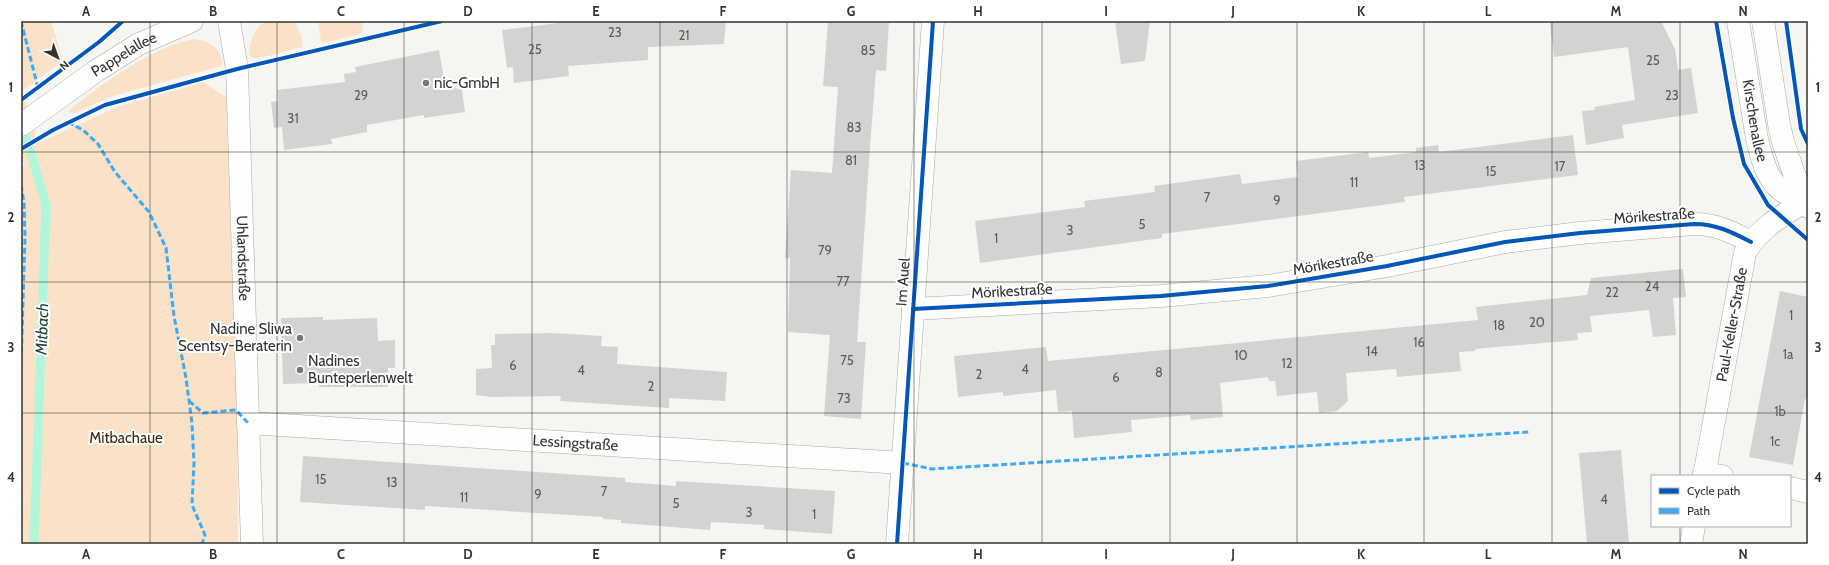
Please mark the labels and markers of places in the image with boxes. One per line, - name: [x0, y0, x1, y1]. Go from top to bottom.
- place label: nic-GmbH: [434, 74, 500, 92]
- marker: nic-GmbH: [421, 78, 431, 88]
- place label: Nadine Sliwa Scentsy-Beraterin: [178, 320, 293, 355]
- marker: Nadine Sliwa Scentsy-Beraterin: [295, 333, 305, 343]
- place label: Nadines Bunteperlenwelt: [308, 352, 413, 387]
- marker: Nadines Bunteperlenwelt: [295, 365, 305, 375]

